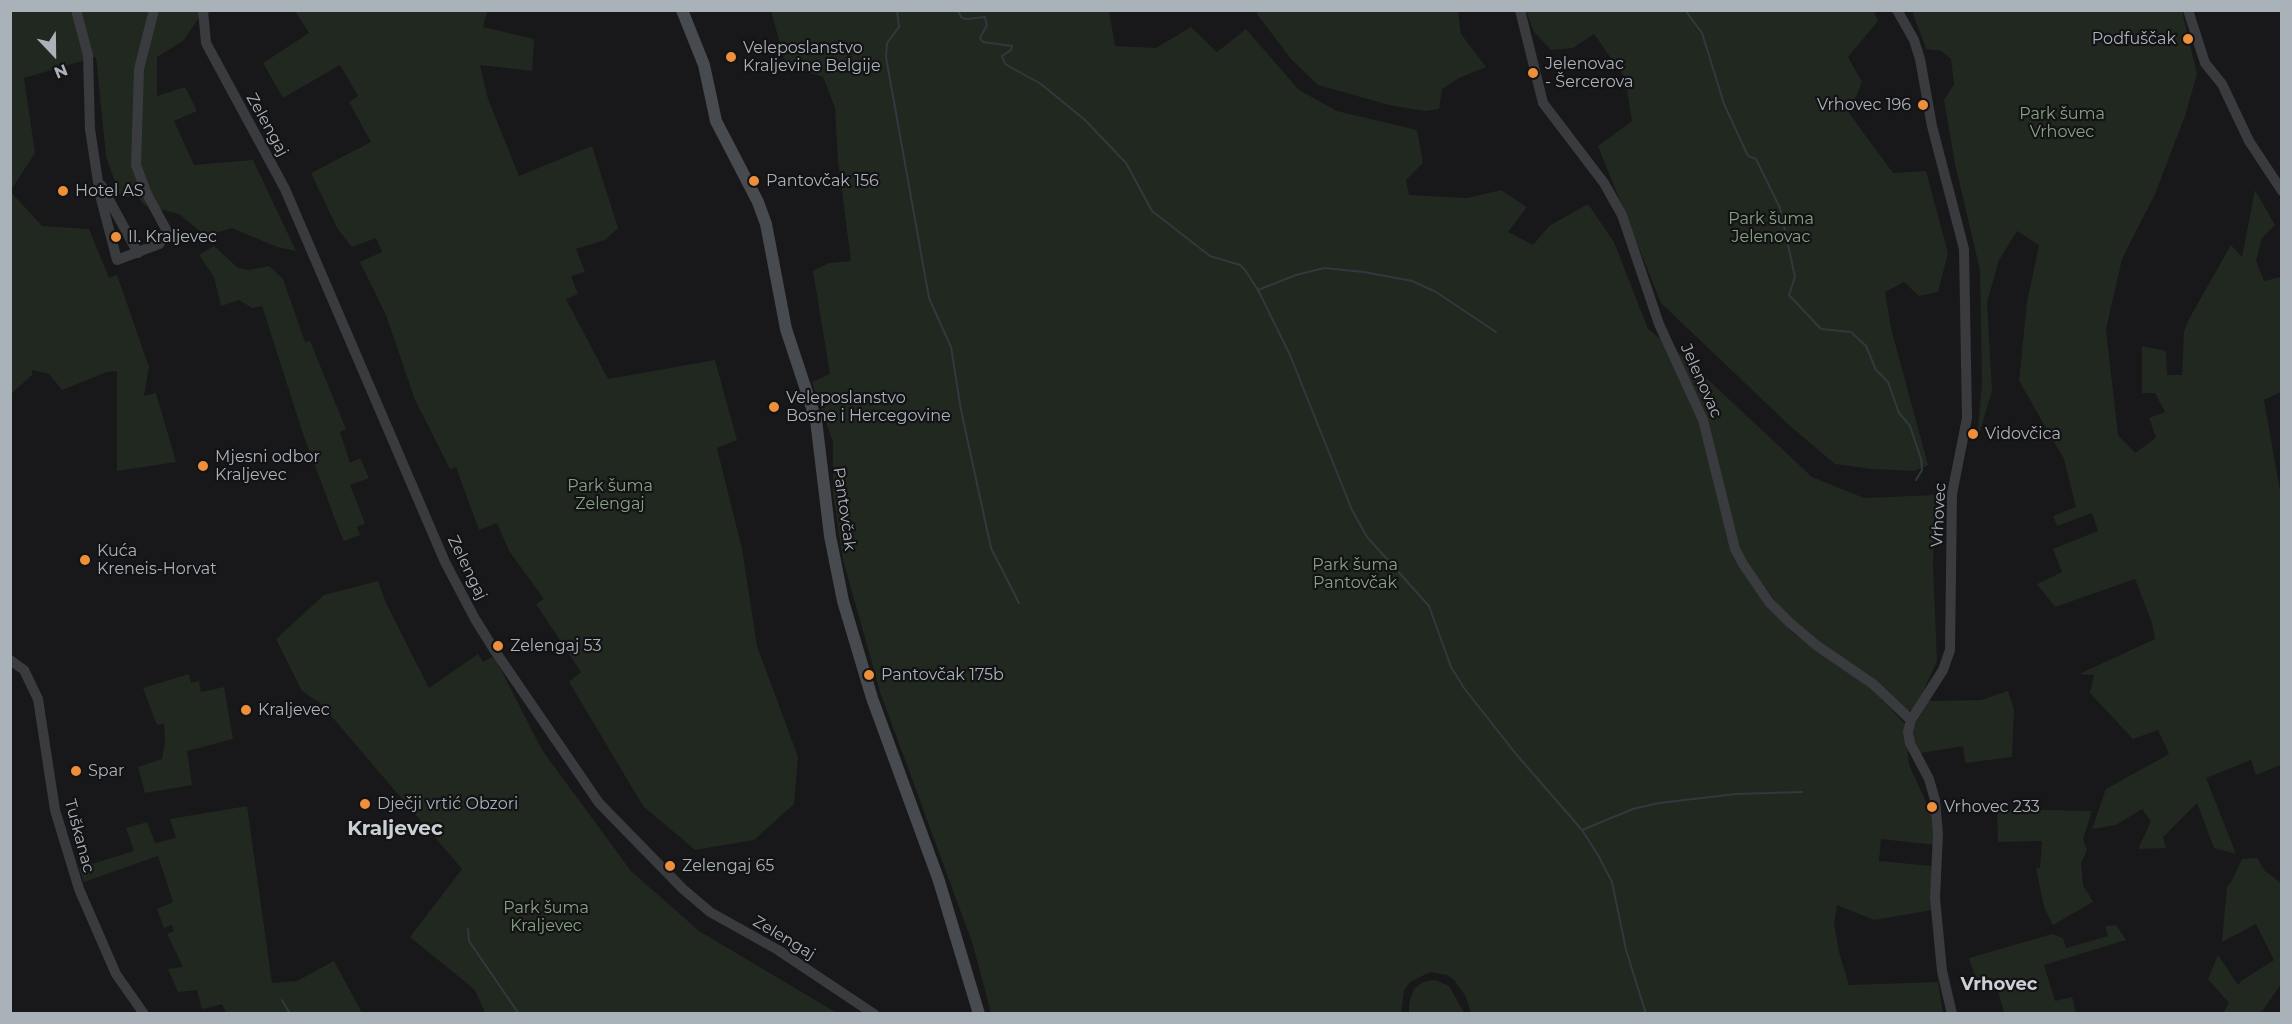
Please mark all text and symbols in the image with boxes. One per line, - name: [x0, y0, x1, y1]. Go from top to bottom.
- north arrow: [24, 24, 84, 84]
- place label: Podfuščak: [2092, 29, 2176, 49]
- marker: Podfuščak: [2181, 32, 2195, 46]
- place label: Veleposlanstvo Kraljevine Belgije: [743, 38, 881, 76]
- marker: Veleposlanstvo Kraljevine Belgije: [724, 50, 738, 64]
- place label: Jelenovac - Šercerova: [1545, 54, 1633, 92]
- text: N: [51, 60, 70, 82]
- marker: Jelenovac - Šercerova: [1526, 66, 1540, 80]
- street label: Zelengaj: [242, 90, 292, 160]
- place label: Vrhovec 196: [1817, 95, 1911, 115]
- marker: Vrhovec 196: [1916, 98, 1930, 112]
- park label: Park šuma Vrhovec: [2019, 104, 2105, 142]
- place label: Pantovčak 156: [766, 171, 879, 191]
- marker: Pantovčak 156: [747, 174, 761, 188]
- place label: Hotel AS: [75, 181, 144, 201]
- marker: Hotel AS: [56, 184, 70, 198]
- park label: Park šuma Jelenovac: [1728, 209, 1814, 247]
- place label: II. Kraljevec: [128, 227, 217, 247]
- marker: II. Kraljevec: [109, 230, 123, 244]
- street label: Jelenovac: [1676, 341, 1726, 421]
- place label: Veleposlanstvo Bosne i Hercegovine: [786, 388, 951, 426]
- marker: Veleposlanstvo Bosne i Hercegovine: [767, 400, 781, 414]
- place label: Vidovčica: [1985, 424, 2061, 444]
- marker: Vidovčica: [1966, 427, 1980, 441]
- place label: Mjesni odbor Kraljevec: [215, 447, 320, 485]
- marker: Mjesni odbor Kraljevec: [196, 459, 210, 473]
- street label: Pantovčak: [829, 466, 859, 552]
- park label: Park šuma Zelengaj: [567, 476, 653, 514]
- street label: Vrhovec: [1928, 482, 1950, 548]
- street label: Zelengaj: [443, 533, 491, 603]
- place label: Kuća Kreneis-Horvat: [97, 541, 217, 579]
- marker: Kuća Kreneis-Horvat: [78, 553, 92, 567]
- park label: Park šuma Pantovčak: [1312, 555, 1398, 593]
- place label: Zelengaj 53: [510, 636, 602, 656]
- marker: Zelengaj 53: [491, 639, 505, 653]
- place label: Pantovčak 175b: [881, 665, 1004, 685]
- marker: Pantovčak 175b: [862, 668, 876, 682]
- place label: Kraljevec: [258, 700, 330, 720]
- marker: Kraljevec: [239, 703, 253, 717]
- place label: Spar: [88, 761, 124, 781]
- marker: Spar: [69, 764, 83, 778]
- place label: Dječji vrtić Obzori: [377, 794, 518, 814]
- street label: Tuškanac: [60, 797, 98, 875]
- marker: Dječji vrtić Obzori: [358, 797, 372, 811]
- place label: Vrhovec 233: [1944, 797, 2040, 817]
- marker: Vrhovec 233: [1925, 800, 1939, 814]
- district label: Kraljevec: [347, 817, 443, 841]
- place label: Zelengaj 65: [682, 856, 774, 876]
- marker: Zelengaj 65: [663, 859, 677, 873]
- park label: Park šuma Kraljevec: [503, 898, 589, 936]
- street label: Zelengaj: [749, 912, 819, 964]
- district label: Vrhovec: [1960, 974, 2038, 996]

